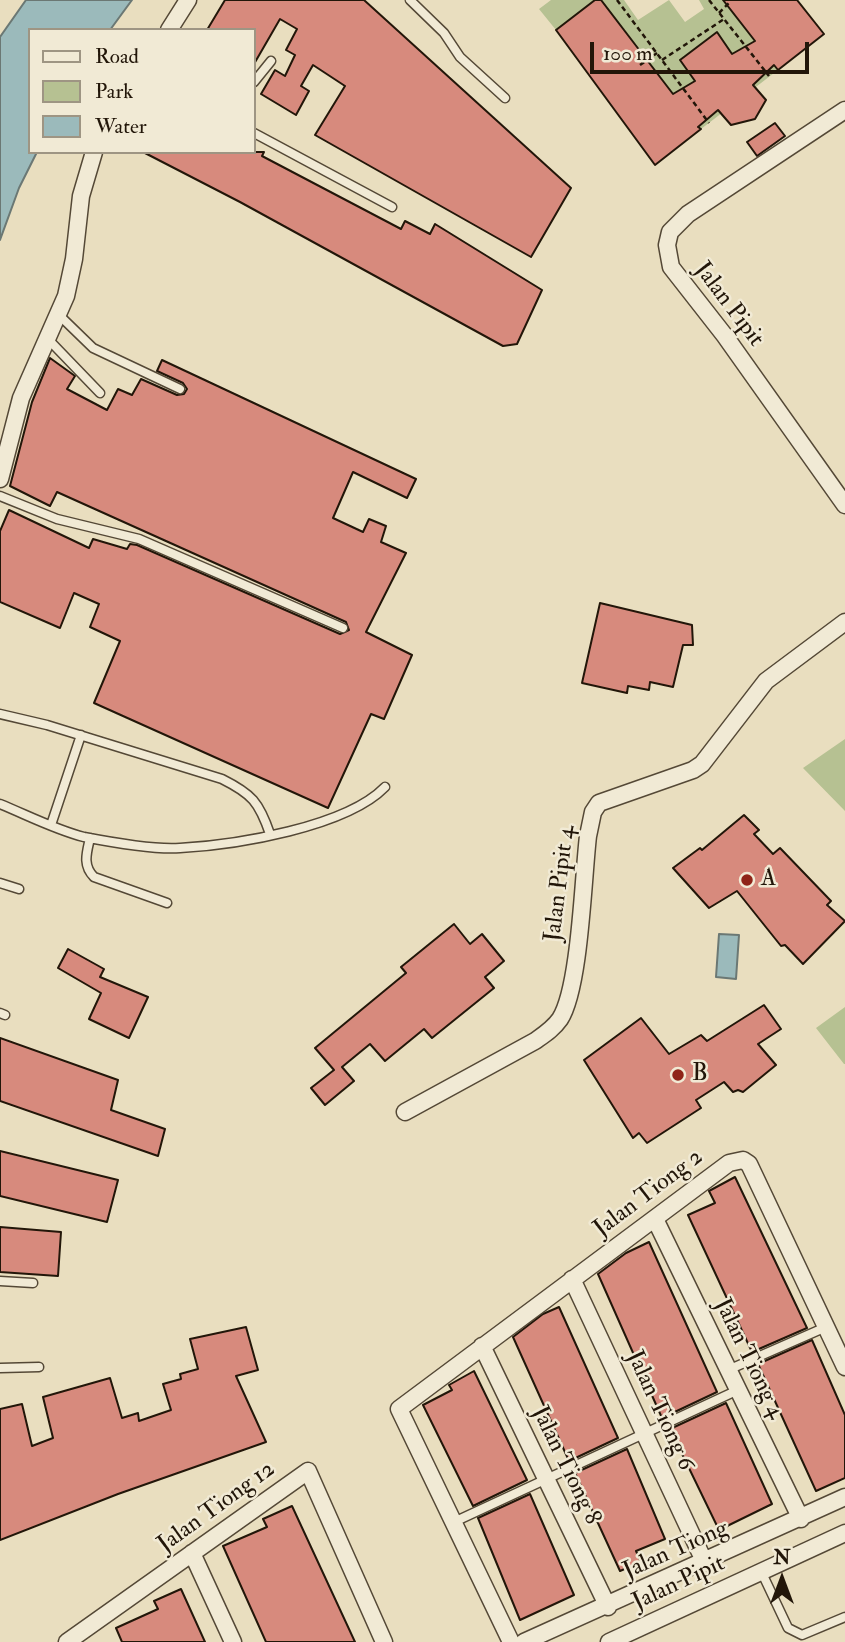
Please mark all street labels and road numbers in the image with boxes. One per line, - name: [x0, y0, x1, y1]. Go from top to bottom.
- street label: Jalan Pipit: [687, 257, 769, 353]
- street label: Jalan Pipit 4: [540, 824, 582, 944]
- street label: Jalan Tiong 2: [589, 1144, 709, 1244]
- street label: Jalan Tiong 4: [707, 1294, 789, 1424]
- street label: Jalan Tiong 6: [619, 1346, 699, 1476]
- street label: Jalan Tiong 8: [524, 1402, 606, 1530]
- street label: Jalan Tiong 12: [153, 1456, 281, 1560]
- street label: Jalan Tiong: [619, 1515, 733, 1587]
- street label: Jalan Pipit: [628, 1550, 730, 1618]

